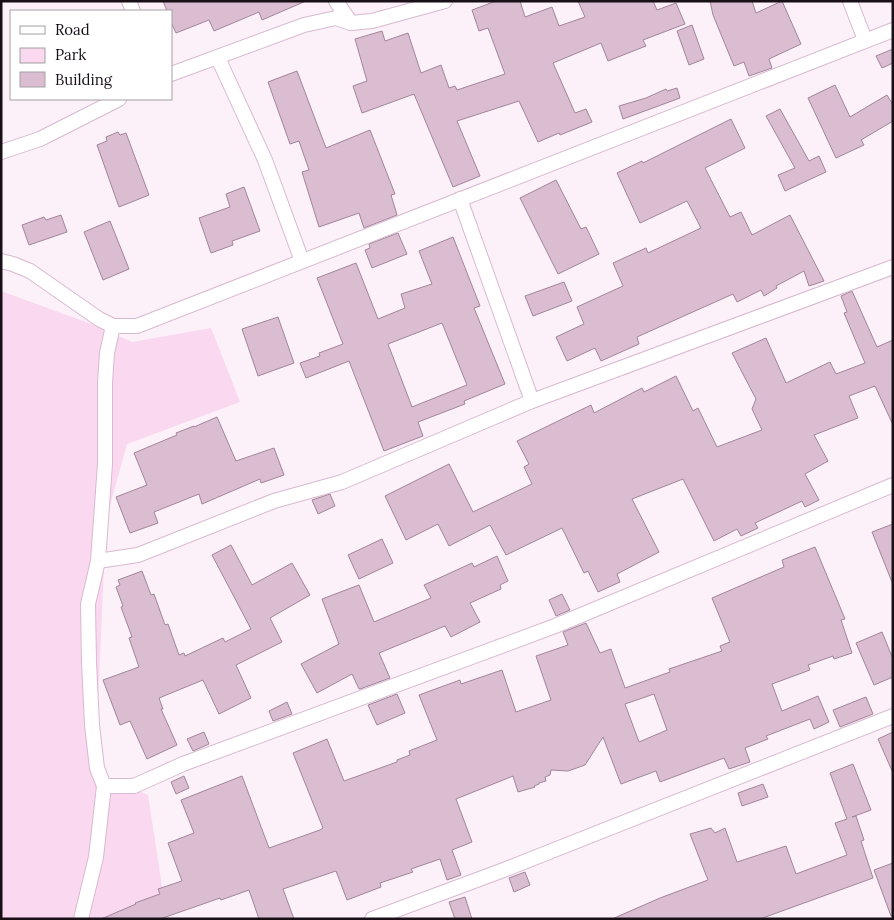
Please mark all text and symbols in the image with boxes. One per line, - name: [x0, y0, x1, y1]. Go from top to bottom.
- legend: [10, 10, 172, 100]
- text: Road: [55, 20, 90, 39]
- text: Park: [55, 45, 86, 64]
- text: Building: [55, 70, 113, 89]

